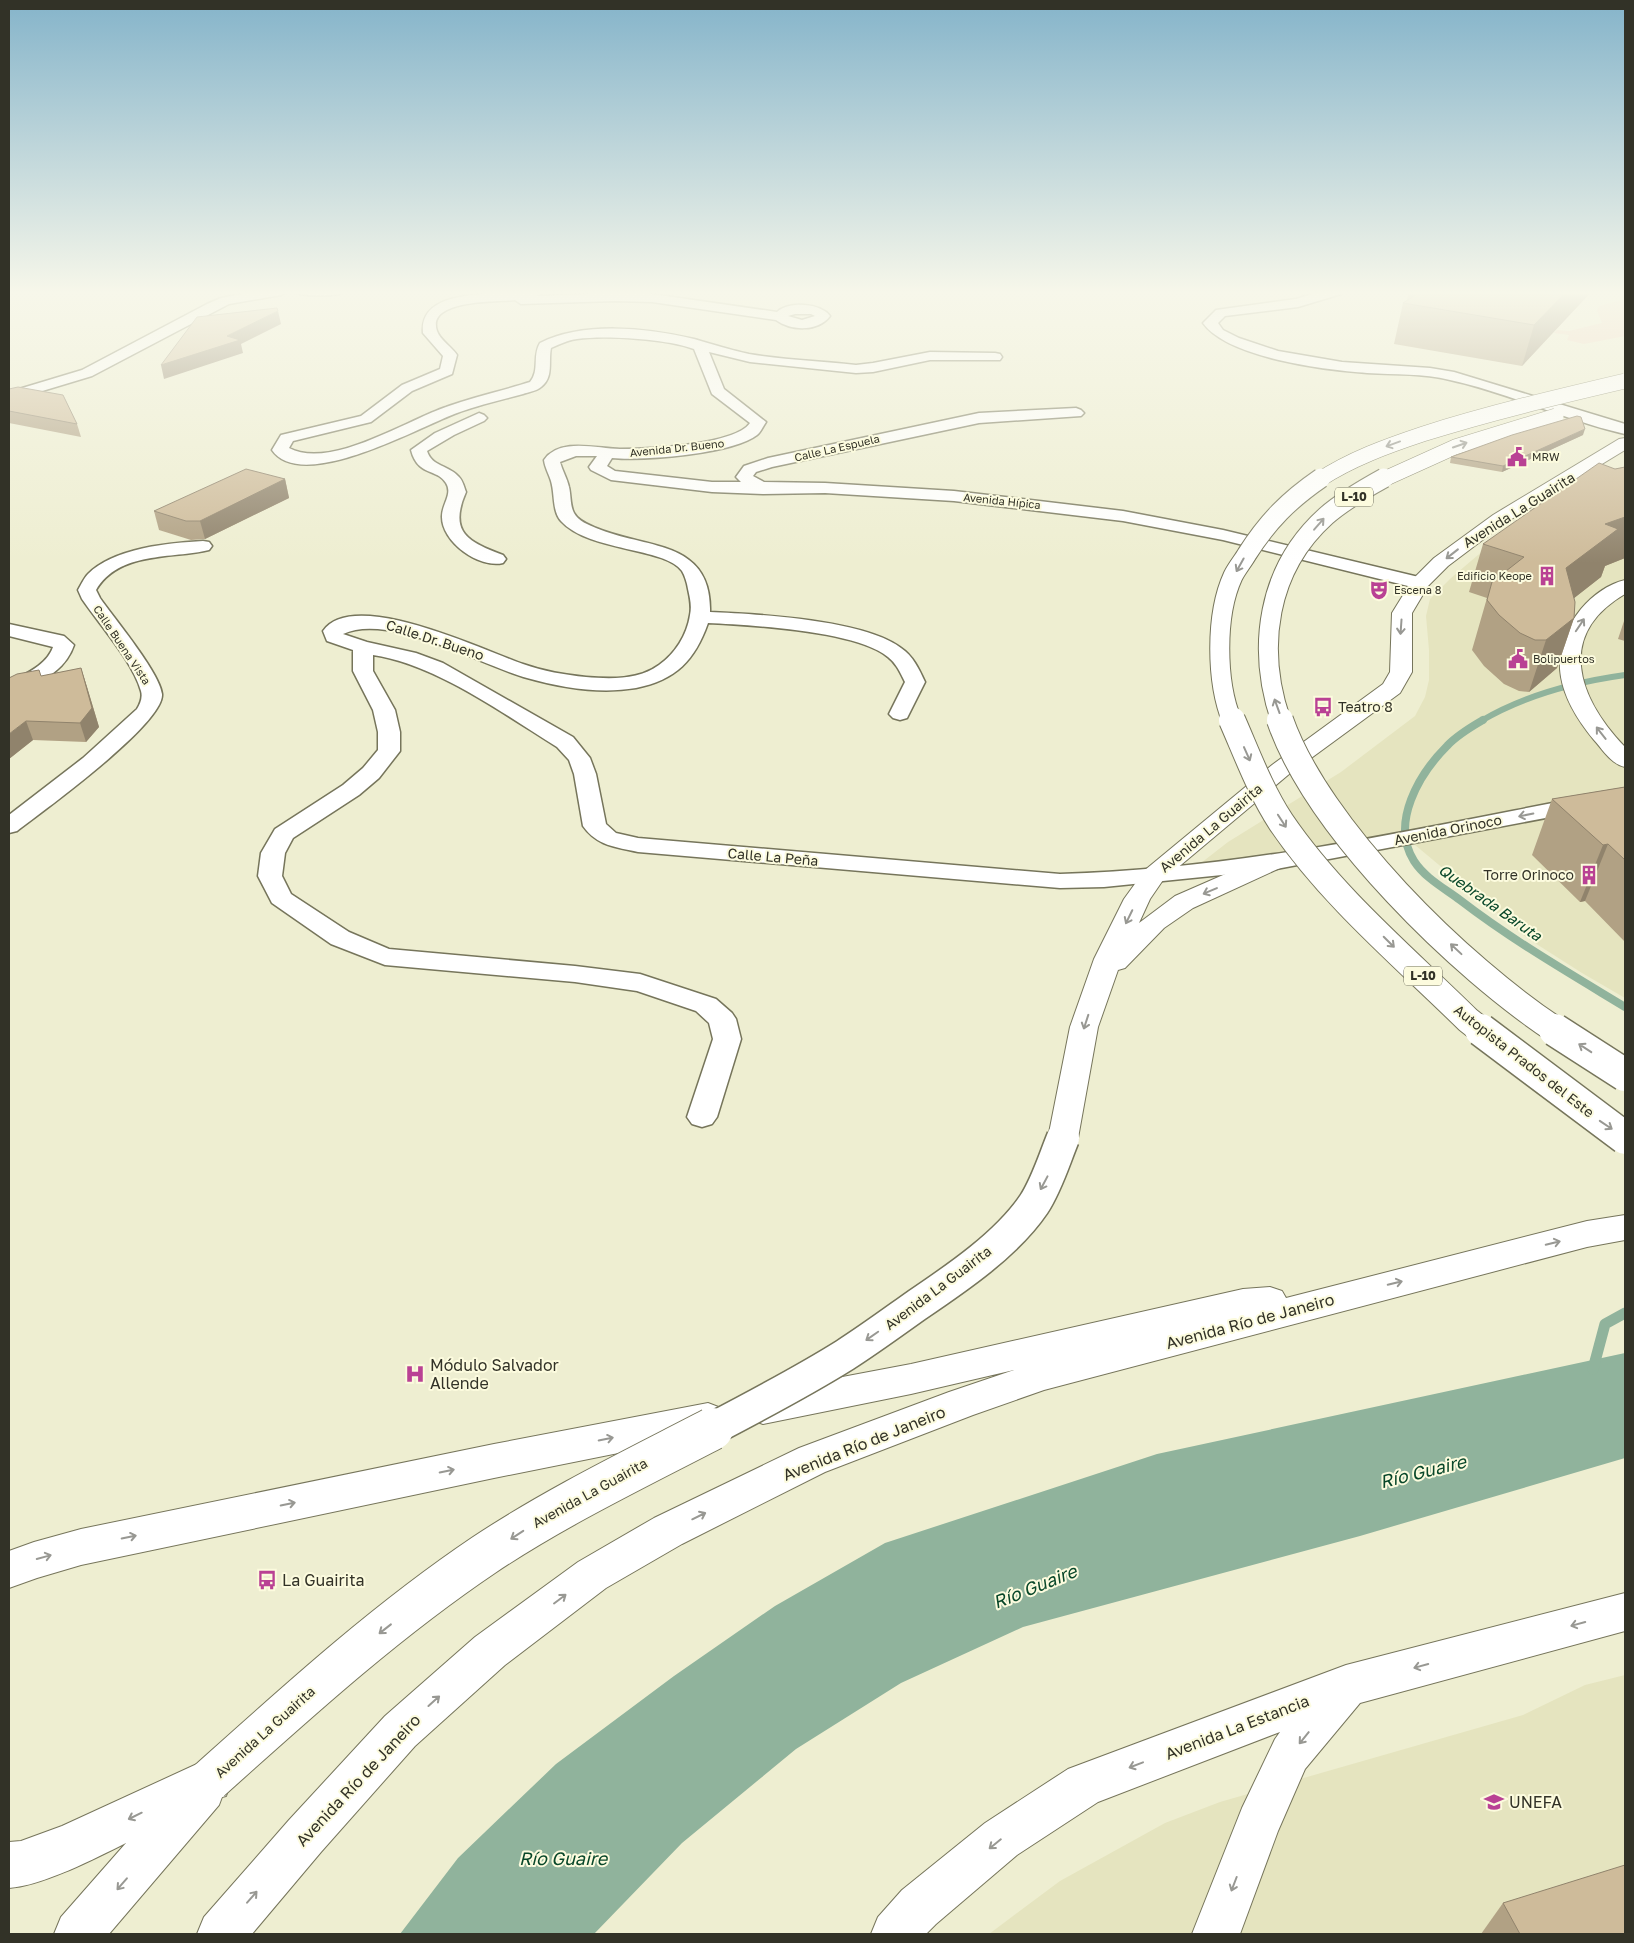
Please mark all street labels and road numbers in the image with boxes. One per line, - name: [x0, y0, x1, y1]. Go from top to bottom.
- street label: Calle La Espuela: [793, 431, 881, 464]
- street label: Avenida Dr. Bueno: [629, 436, 725, 459]
- street label: Avenida La Guairita: [1460, 468, 1578, 551]
- road number: L-10: [1335, 488, 1373, 507]
- street label: Avenida Hípica: [963, 490, 1041, 511]
- street label: Calle Buena Vista: [91, 603, 154, 687]
- street label: Calle Dr. Bueno: [384, 616, 486, 663]
- street label: Avenida La Guairita: [1156, 780, 1265, 876]
- street label: Avenida Orinoco: [1393, 811, 1503, 848]
- street label: Calle La Peña: [727, 844, 819, 869]
- road number: L-10: [1404, 966, 1442, 986]
- street label: Autopista Prados del Este: [1451, 1001, 1598, 1121]
- street label: Avenida La Guairita: [881, 1242, 994, 1333]
- street label: Avenida Río de Janeiro: [1164, 1289, 1336, 1353]
- street label: Avenida Río de Janeiro: [780, 1401, 948, 1485]
- street label: Avenida La Guairita: [529, 1454, 650, 1531]
- street label: Avenida La Guairita: [211, 1682, 318, 1781]
- street label: Avenida La Estancia: [1162, 1690, 1312, 1764]
- street label: Avenida Río de Janeiro: [291, 1710, 425, 1850]

